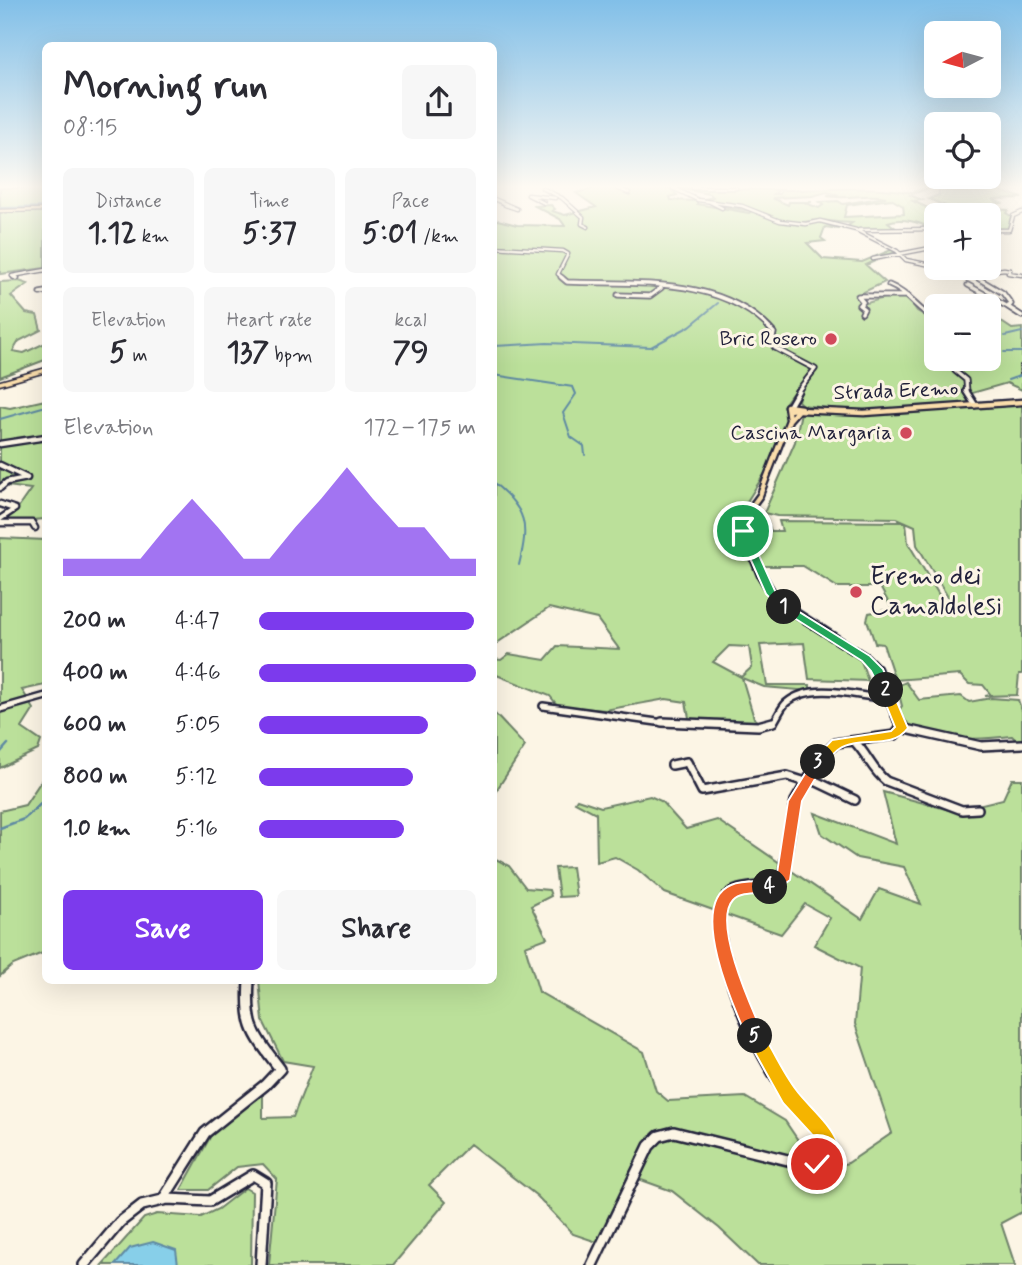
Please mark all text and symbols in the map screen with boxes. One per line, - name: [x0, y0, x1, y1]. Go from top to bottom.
- north arrow: [924, 21, 1001, 98]
- map controls: [924, 21, 1001, 371]
- text: Morning run: [63, 62, 268, 111]
- button: share: [402, 65, 476, 139]
- button: locate: [924, 112, 1001, 189]
- text: 08:15: [63, 113, 117, 143]
- text: Distance: [95, 189, 162, 214]
- text: Time: [250, 189, 289, 214]
- text: Pace: [392, 189, 429, 214]
- button: +: [924, 203, 1001, 280]
- text: 1.12: [88, 214, 137, 253]
- text: 5:37: [242, 214, 297, 253]
- text: 5:01: [362, 214, 418, 253]
- text: km: [137, 224, 169, 249]
- text: /km: [418, 224, 459, 249]
- button: −: [924, 294, 1001, 371]
- text: Elevation: [91, 308, 166, 333]
- text: Heart rate: [227, 308, 312, 333]
- text: kcal: [395, 308, 426, 333]
- place label: Bric Rosero: [719, 325, 817, 353]
- marker: Bric Rosero: [823, 331, 839, 347]
- text: 5: [109, 333, 127, 372]
- text: 137: [226, 333, 269, 372]
- text: 79: [392, 333, 429, 372]
- text: m: [127, 343, 148, 368]
- text: bpm: [269, 343, 313, 368]
- street label: Strada Eremo: [833, 375, 959, 407]
- text: Elevation: [63, 413, 154, 443]
- text: 172–175 m: [364, 413, 476, 443]
- place label: Cascina Margaria: [730, 419, 892, 447]
- marker: Cascina Margaria: [898, 425, 914, 441]
- pin: [713, 501, 773, 561]
- icon: arrive: [724, 512, 762, 550]
- place label: Eremo dei Camaldolesi: [870, 560, 1002, 624]
- marker: Eremo dei Camaldolesi: [848, 584, 864, 600]
- pin: 1: [766, 590, 802, 624]
- text: 1: [779, 594, 788, 619]
- text: 200 m: [63, 606, 126, 636]
- text: 4:47: [175, 606, 219, 636]
- text: 400 m: [63, 658, 128, 688]
- text: 4:46: [175, 658, 221, 688]
- pin: 2: [868, 672, 903, 708]
- text: 2: [881, 677, 890, 702]
- text: 600 m: [63, 710, 126, 740]
- text: 5:05: [175, 710, 220, 740]
- pin: 3: [800, 744, 836, 780]
- text: 3: [813, 749, 822, 774]
- text: 800 m: [63, 762, 127, 792]
- text: 5:12: [175, 762, 217, 792]
- text: 1.0 km: [63, 814, 131, 844]
- text: 5:16: [175, 814, 218, 844]
- pin: 4: [752, 870, 788, 904]
- text: 4: [764, 874, 775, 899]
- button: Save: [63, 890, 263, 970]
- button: Share: [277, 890, 476, 970]
- pin: 5: [738, 1018, 772, 1054]
- text: 5: [749, 1023, 760, 1048]
- pin: [787, 1134, 847, 1194]
- icon: check: [798, 1145, 836, 1183]

